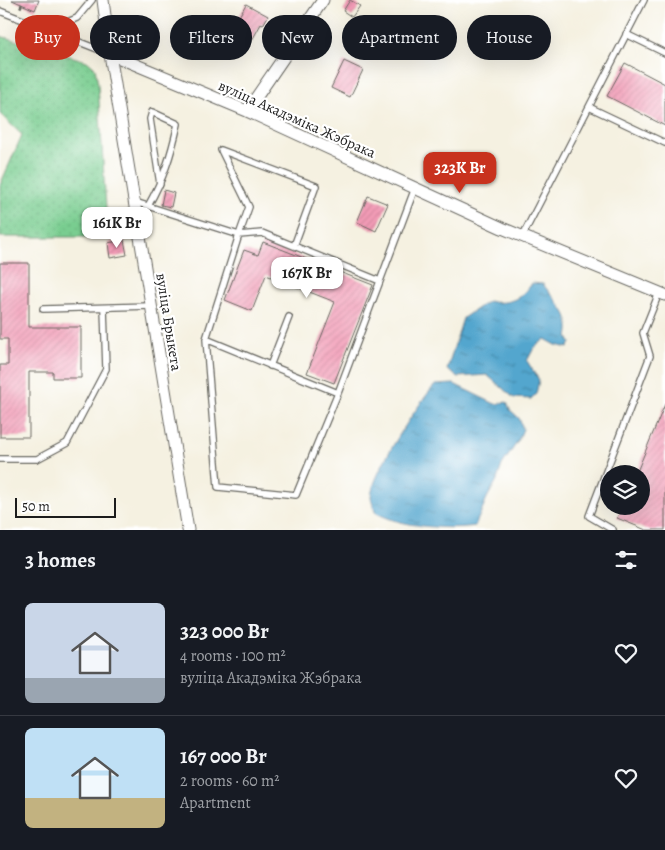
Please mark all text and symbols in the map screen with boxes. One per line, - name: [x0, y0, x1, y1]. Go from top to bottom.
- chip: Buy: [15, 15, 80, 60]
- chip: Rent: [90, 15, 160, 60]
- chip: Filters: [170, 15, 252, 60]
- chip: New: [262, 15, 332, 60]
- chip: Apartment: [342, 15, 457, 60]
- chip: House: [467, 15, 551, 60]
- street label: вуліца Акадэміка Жэбрака: [215, 75, 379, 163]
- pin: 323K Br: [414, 152, 506, 194]
- text: 323K Br: [434, 157, 486, 179]
- pin: 161K Br: [71, 206, 163, 249]
- text: 161K Br: [93, 212, 141, 234]
- pin: 167K Br: [261, 256, 353, 299]
- text: 167K Br: [282, 262, 332, 284]
- street label: вуліца Брыкета: [151, 272, 187, 372]
- map controls: [600, 465, 650, 515]
- button: layers: [600, 465, 650, 515]
- scale bar: [15, 495, 116, 518]
- text: 50 m: [22, 497, 50, 516]
- text: 3 homes: [25, 546, 96, 574]
- icon: filters: [612, 546, 640, 574]
- text: 323 000 Br: [180, 617, 269, 645]
- icon: home: [65, 623, 125, 683]
- icon: heart: [612, 639, 640, 667]
- text: 4 rooms · 100 m²: [180, 645, 286, 667]
- text: вуліца Акадэміка Жэбрака: [180, 667, 362, 689]
- text: 167 000 Br: [180, 742, 267, 770]
- icon: home: [65, 748, 125, 808]
- icon: heart: [612, 764, 640, 792]
- text: 2 rooms · 60 m²: [180, 770, 280, 792]
- text: Apartment: [180, 792, 251, 814]

